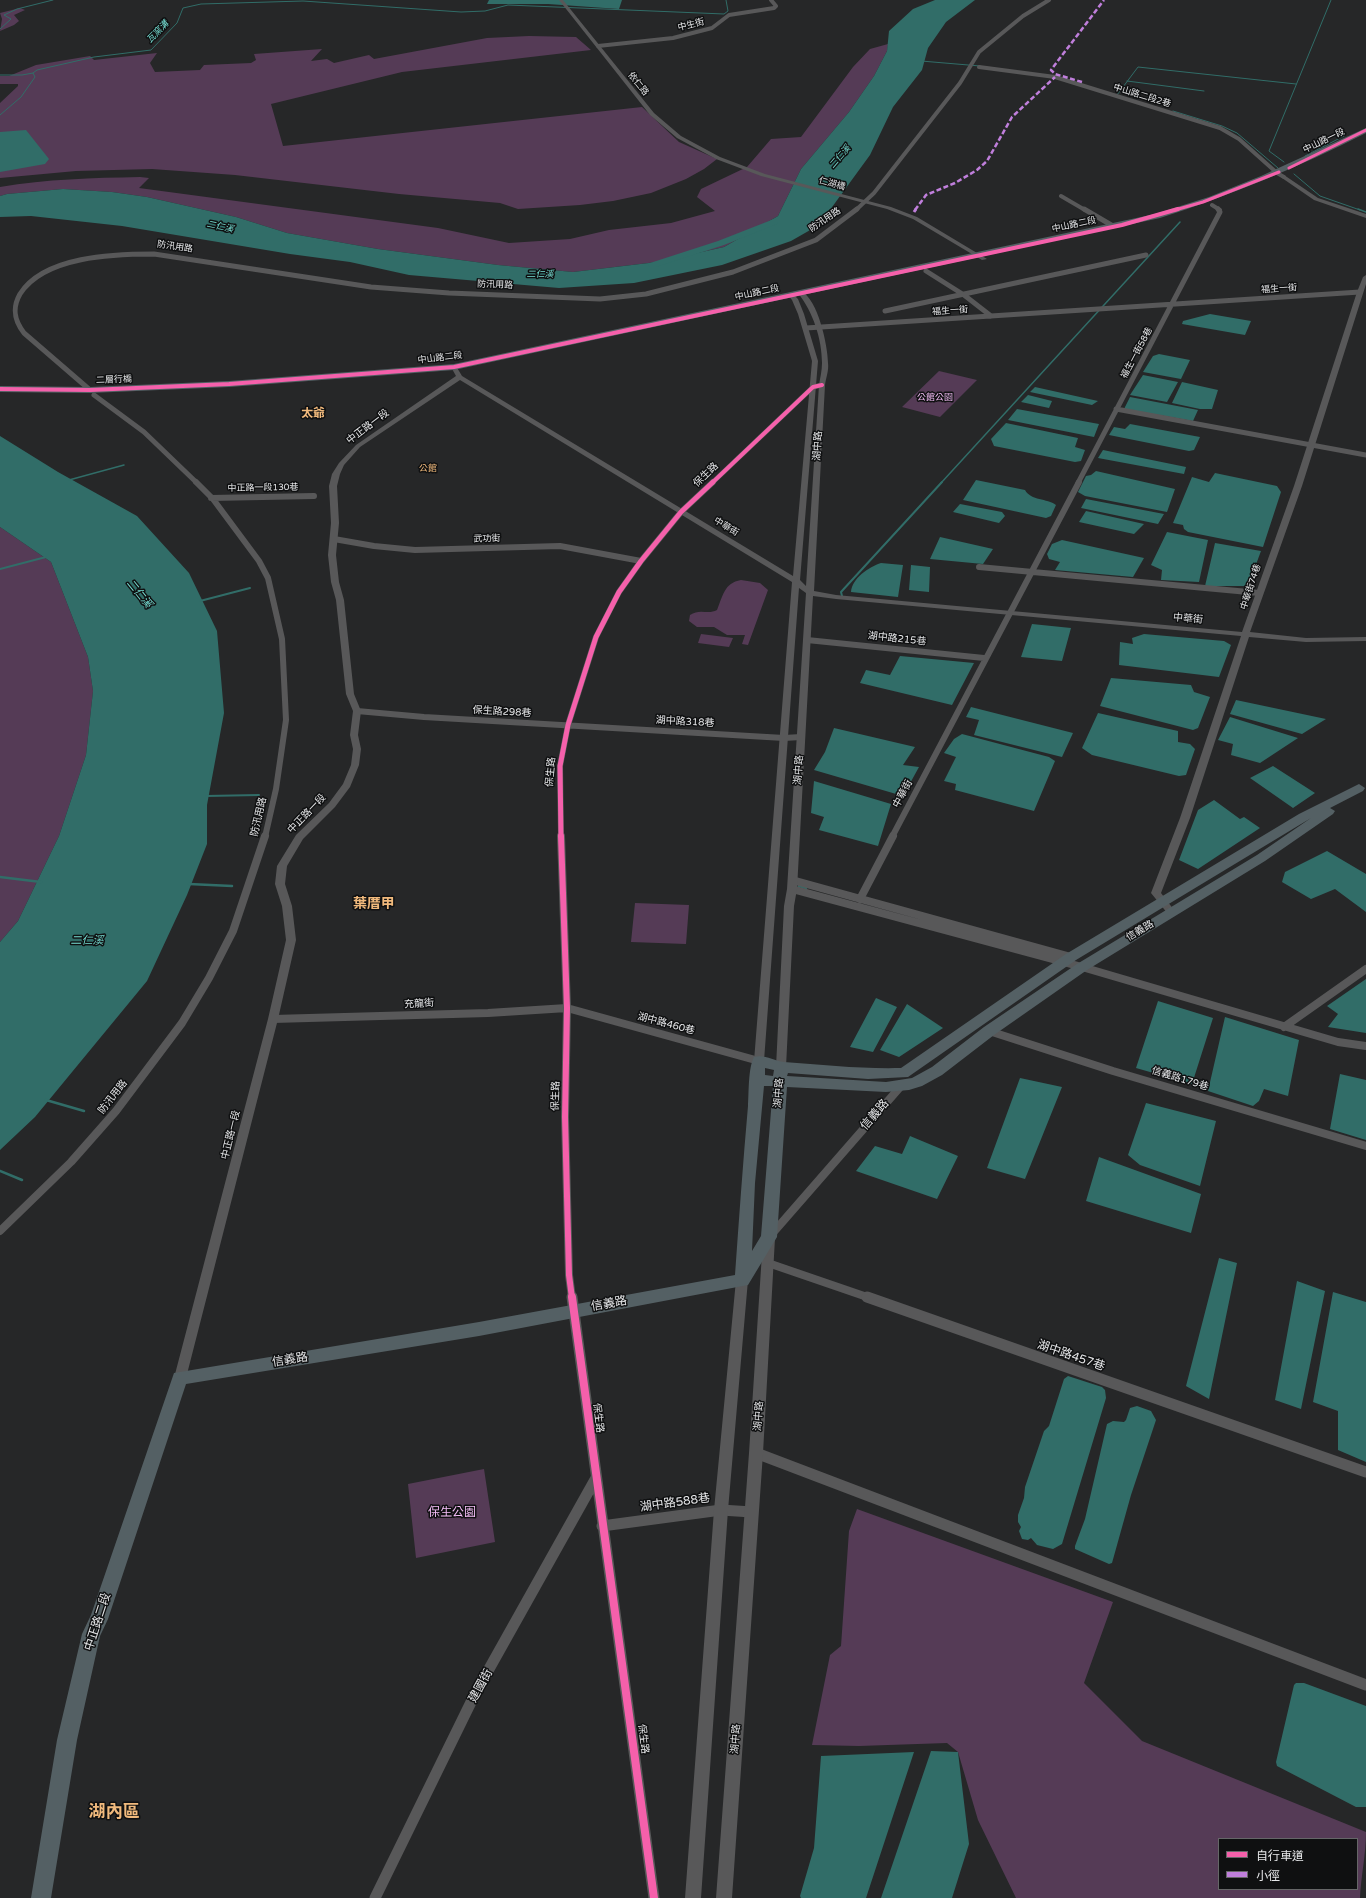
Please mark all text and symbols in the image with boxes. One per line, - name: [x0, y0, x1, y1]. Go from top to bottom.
- street label: 中生街: [677, 16, 705, 34]
- water label: 瓦窯溝: [145, 19, 171, 45]
- street label: 依仁路: [625, 70, 651, 98]
- street label: 中山路二段2巷: [1112, 82, 1172, 110]
- street label: 中山路一段: [1301, 126, 1347, 156]
- water label: 二仁溪: [827, 143, 853, 171]
- street label: 仁湖橋: [818, 175, 846, 193]
- street label: 防汛用路: [807, 205, 843, 235]
- street label: 中山路二段: [1051, 215, 1097, 235]
- water label: 二仁溪: [206, 219, 234, 235]
- street label: 防汛用路: [156, 239, 194, 255]
- water label: 二仁溪: [527, 270, 553, 280]
- street label: 防汛用路: [477, 279, 513, 291]
- street label: 福生一街: [1261, 282, 1297, 296]
- street label: 中山路二段: [734, 283, 780, 303]
- street label: 福生一街: [932, 304, 968, 318]
- street label: 福生一街58巷: [1119, 326, 1155, 380]
- street label: 中山路二段: [417, 350, 463, 366]
- street label: 二層行橋: [96, 374, 132, 386]
- park label: 公館公園: [917, 393, 953, 403]
- district label: 太爺: [301, 407, 325, 421]
- street label: 中正路一段: [344, 407, 392, 447]
- street label: 湖中路: [811, 431, 825, 461]
- street label: 保生路: [691, 460, 721, 490]
- district label: 公館: [419, 464, 437, 474]
- street label: 中正路一段130巷: [227, 482, 299, 494]
- street label: 中華街: [712, 515, 740, 539]
- street label: 武功街: [473, 533, 501, 545]
- street label: 中華街74巷: [1239, 563, 1263, 611]
- water label: 二仁溪: [123, 577, 155, 611]
- street label: 中華街: [1173, 612, 1203, 626]
- street label: 湖中路215巷: [867, 630, 927, 648]
- street label: 保生路298巷: [472, 704, 532, 720]
- street label: 湖中路318巷: [655, 714, 715, 730]
- street label: 湖中路: [792, 755, 806, 785]
- street label: 保生路: [544, 757, 558, 787]
- street label: 中華街: [891, 778, 915, 810]
- street label: 中正路一段: [285, 792, 329, 836]
- street label: 防汛用路: [249, 796, 269, 838]
- district label: 葉厝甲: [353, 896, 395, 912]
- street label: 信義路: [1124, 918, 1156, 944]
- water label: 二仁溪: [71, 934, 103, 948]
- street label: 充龍街: [404, 997, 434, 1011]
- street label: 湖中路460巷: [636, 1011, 696, 1037]
- street label: 信義路179巷: [1150, 1065, 1210, 1093]
- street label: 防汛用路: [96, 1078, 130, 1116]
- street label: 湖中路: [772, 1078, 786, 1108]
- street label: 保生路: [550, 1081, 562, 1111]
- street label: 信義路: [858, 1097, 892, 1133]
- street label: 中正路一段: [219, 1109, 243, 1161]
- street label: 信義路: [590, 1294, 628, 1314]
- street label: 湖中路457巷: [1035, 1338, 1107, 1374]
- street label: 信義路: [271, 1350, 309, 1370]
- street label: 湖中路: [752, 1401, 766, 1431]
- street label: 保生路: [590, 1402, 606, 1434]
- street label: 湖中路588巷: [639, 1491, 711, 1515]
- park label: 保生公園: [428, 1506, 476, 1520]
- street label: 中正路二段: [82, 1591, 114, 1653]
- street label: 建國街: [466, 1667, 496, 1705]
- street label: 保生路: [635, 1723, 651, 1755]
- street label: 湖中路: [729, 1724, 743, 1754]
- district label: 湖內區: [89, 1803, 139, 1823]
- legend: [1218, 1838, 1358, 1890]
- text: 自行車道: [1256, 1849, 1304, 1863]
- text: 小徑: [1256, 1869, 1280, 1883]

